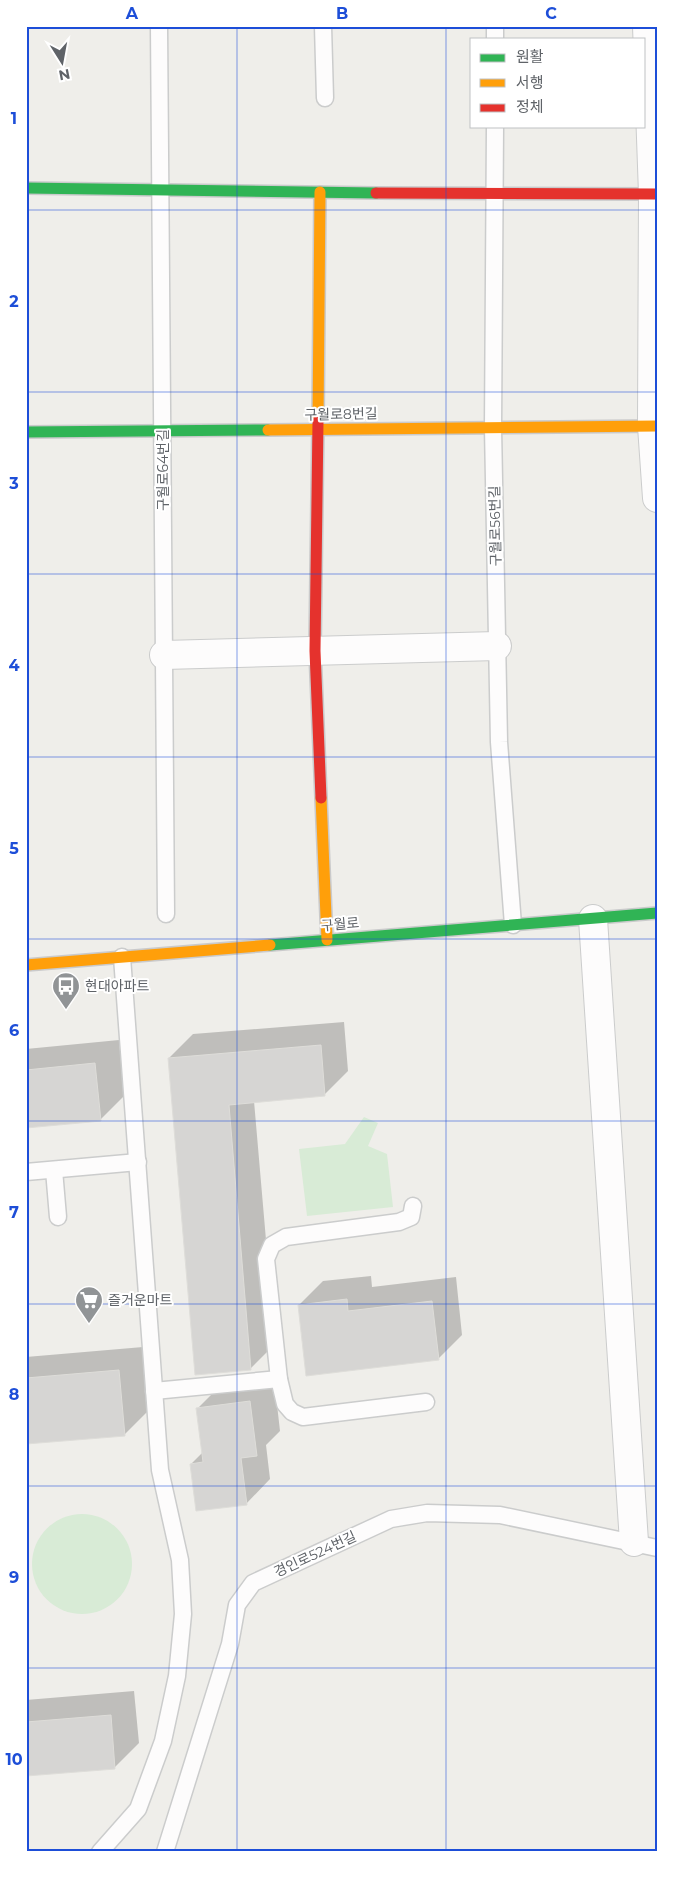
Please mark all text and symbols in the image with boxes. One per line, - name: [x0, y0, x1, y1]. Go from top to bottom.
- text: A: [125, 4, 139, 23]
- text: B: [336, 4, 348, 23]
- text: C: [545, 4, 557, 23]
- north arrow: [38, 38, 88, 88]
- legend: [470, 38, 646, 128]
- text: 원활: [516, 47, 544, 66]
- text: N: [57, 65, 72, 85]
- text: 서행: [516, 73, 544, 92]
- text: 정체: [516, 97, 544, 116]
- text: 1: [11, 109, 17, 128]
- text: 2: [9, 292, 19, 311]
- street label: 구월로8번길: [304, 404, 378, 424]
- street label: 구월로64번길: [154, 429, 172, 511]
- text: 3: [8, 474, 19, 493]
- street label: 구월로56번길: [485, 485, 505, 567]
- text: 4: [8, 656, 20, 675]
- text: 5: [9, 839, 19, 858]
- street label: 구월로: [320, 913, 360, 935]
- bus stop icon: 현대아파트: [51, 971, 81, 1010]
- place label: 현대아파트: [85, 977, 150, 995]
- text: 6: [9, 1021, 19, 1040]
- text: 7: [9, 1203, 19, 1222]
- supermarket icon: 즐거운마트: [74, 1285, 104, 1324]
- place label: 즐거운마트: [108, 1291, 173, 1309]
- text: 8: [9, 1385, 19, 1404]
- street label: 경인로524번길: [271, 1527, 359, 1581]
- text: 9: [9, 1568, 19, 1587]
- text: 10: [5, 1750, 23, 1769]

